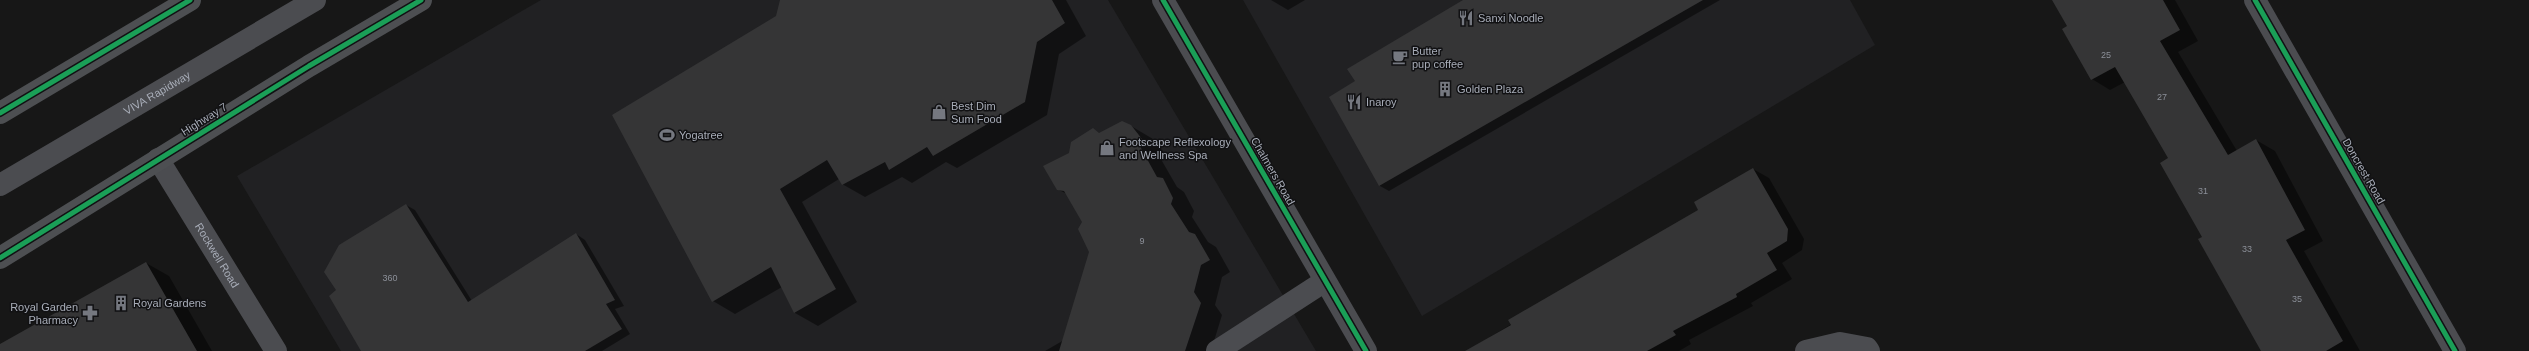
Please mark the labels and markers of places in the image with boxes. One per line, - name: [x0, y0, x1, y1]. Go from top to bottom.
- restaurant icon: Sanxi Noodle: [1457, 9, 1475, 27]
- place label: Sanxi Noodle: [1478, 12, 1543, 24]
- place label: Butter pup coffee: [1412, 45, 1463, 70]
- cafe icon: Butter pup coffee: [1391, 48, 1409, 66]
- building icon: Golden Plaza: [1436, 80, 1454, 98]
- place label: Golden Plaza: [1457, 83, 1524, 95]
- restaurant icon: Inaroy: [1345, 93, 1363, 111]
- place label: Inaroy: [1366, 96, 1397, 108]
- place label: Best Dim Sum Food: [951, 100, 1002, 125]
- shop icon: Best Dim Sum Food: [930, 103, 948, 121]
- sports icon: Yogatree: [658, 126, 676, 144]
- place label: Yogatree: [679, 129, 723, 141]
- place label: Footscape Reflexology and Wellness Spa: [1119, 136, 1231, 161]
- shop icon: Footscape Reflexology and Wellness Spa: [1098, 139, 1116, 157]
- building icon: Royal Gardens: [112, 294, 130, 312]
- place label: Royal Gardens: [133, 297, 207, 309]
- place label: Royal Garden Pharmacy: [10, 301, 78, 326]
- pharmacy icon: Royal Garden Pharmacy: [81, 304, 99, 322]

